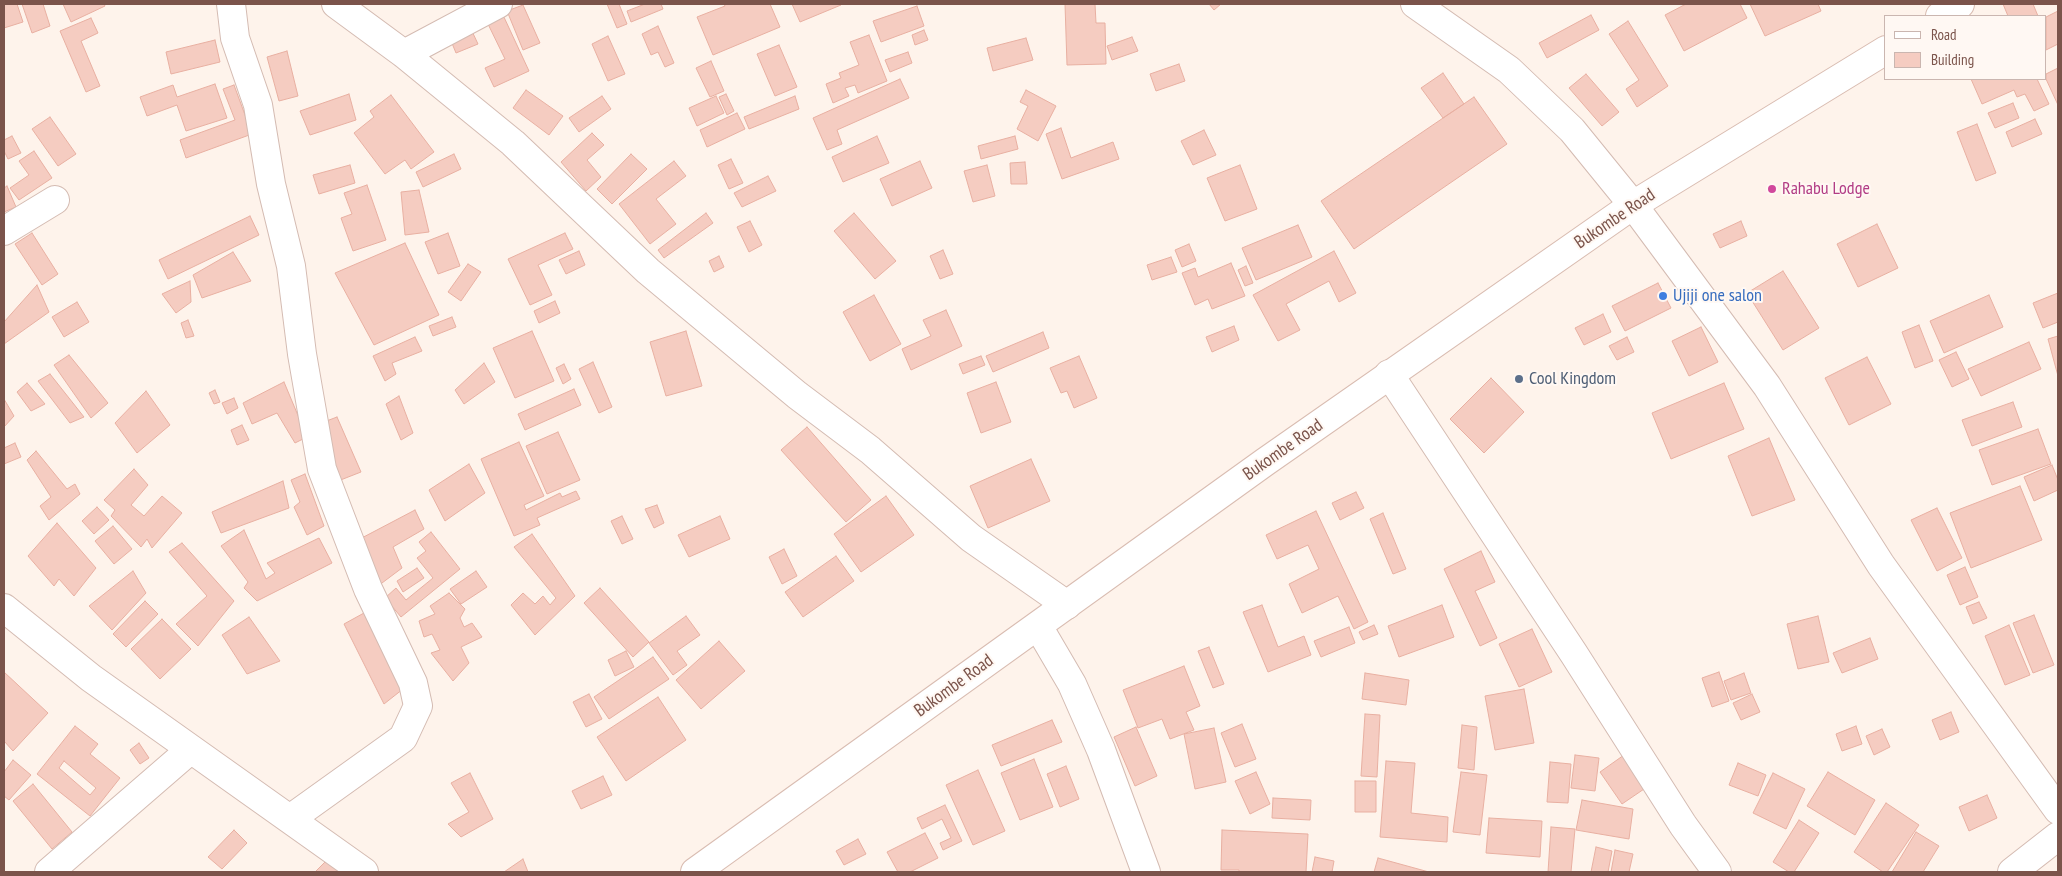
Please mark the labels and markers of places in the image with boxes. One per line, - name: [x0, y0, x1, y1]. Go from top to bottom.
- place label: Rahabu Lodge: [1782, 178, 1870, 200]
- marker: Rahabu Lodge: [1766, 183, 1778, 195]
- place label: Ujiji one salon: [1673, 285, 1762, 307]
- marker: Ujiji one salon: [1657, 290, 1669, 302]
- place label: Cool Kingdom: [1529, 368, 1616, 390]
- marker: Cool Kingdom: [1513, 373, 1525, 385]

